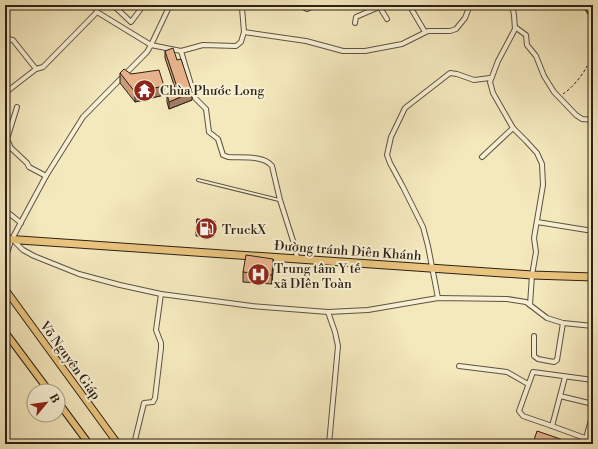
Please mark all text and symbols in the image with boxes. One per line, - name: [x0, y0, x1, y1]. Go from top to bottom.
- temple icon: Chùa Phước Long: [131, 77, 157, 103]
- place label: Chùa Phước Long: [160, 83, 265, 99]
- fuel station icon: TruckX: [193, 216, 219, 242]
- place label: TruckX: [222, 222, 267, 238]
- street label: Đường tránh Diên Khánh: [274, 238, 422, 264]
- place label: Trung tâm Y tế xã DIên Toàn: [273, 261, 361, 292]
- hospital icon: Trung tâm Y tế xã DIên Toàn: [245, 262, 271, 288]
- street label: Võ Nguyên Giáp: [36, 317, 104, 403]
- north arrow: [26, 383, 66, 423]
- text: B: [46, 392, 62, 406]

